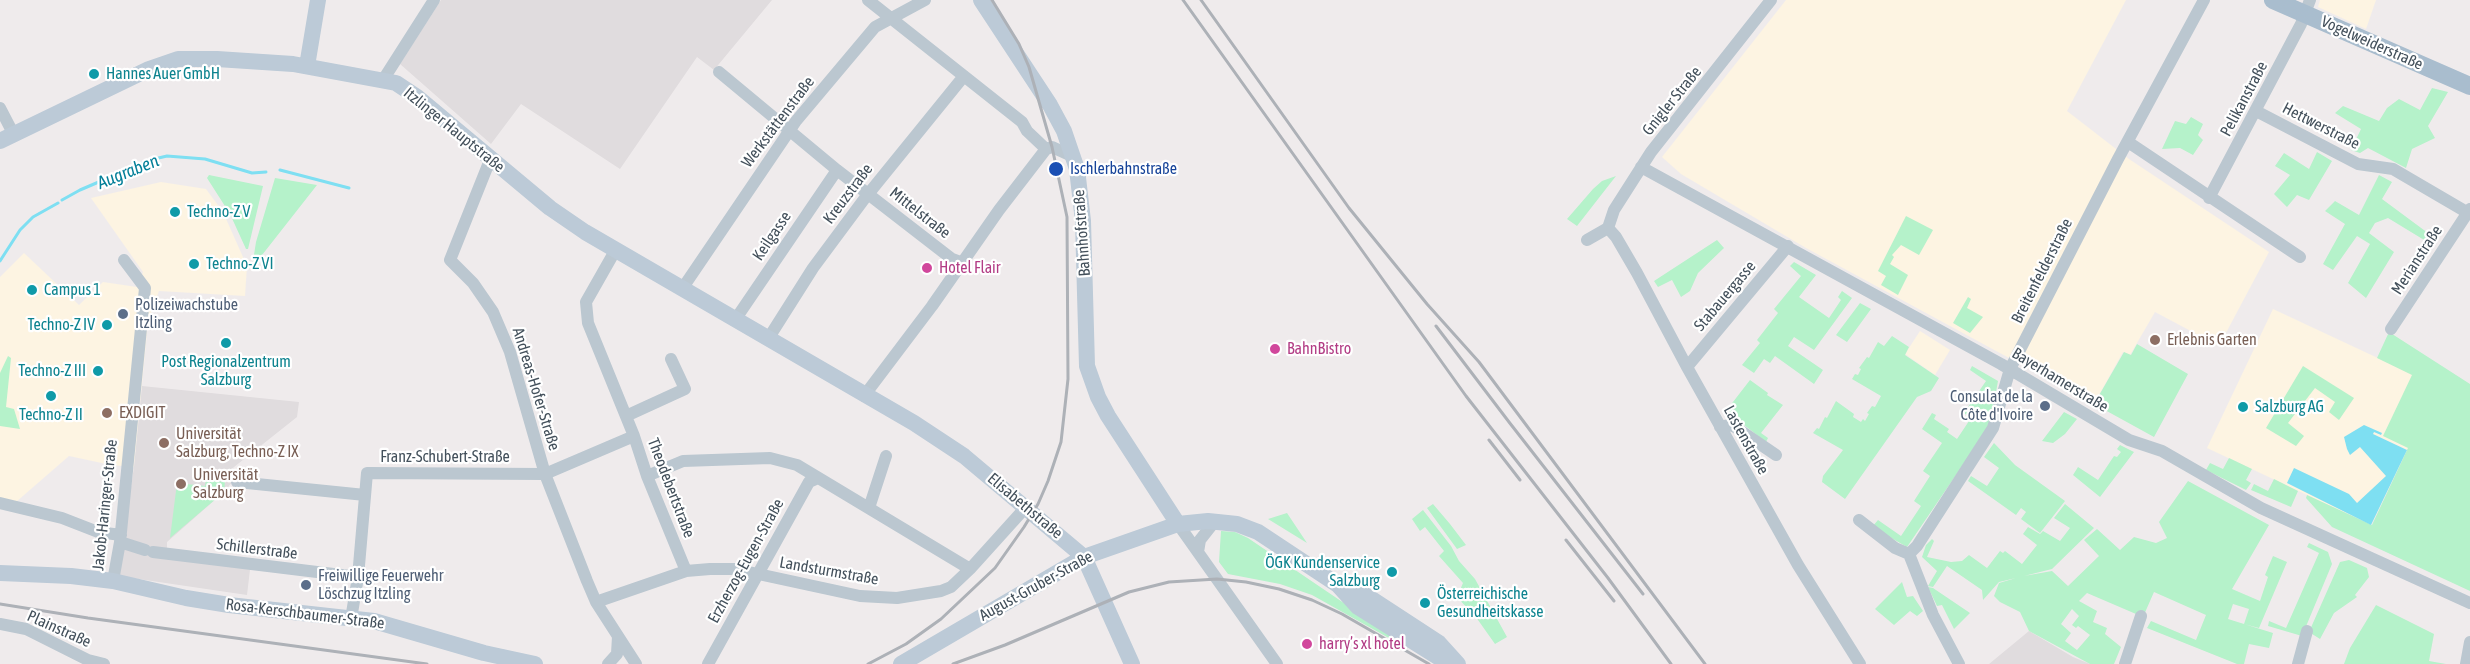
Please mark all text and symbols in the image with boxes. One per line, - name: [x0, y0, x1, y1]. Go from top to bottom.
- street label: Vogelweiderstraße: [2318, 12, 2426, 74]
- street label: Pelikanstraße: [2216, 58, 2272, 140]
- street label: Gnigler Straße: [1638, 63, 1706, 139]
- place label: Hannes Auer GmbH: [106, 64, 220, 84]
- marker: Hannes Auer GmbH: [87, 67, 101, 81]
- street label: Werkstättenstraße: [738, 73, 818, 171]
- street label: Itzlinger Hauptstraße: [400, 83, 508, 177]
- street label: Hettwerstraße: [2279, 98, 2363, 154]
- water label: Augraben: [94, 150, 162, 194]
- place label: Ischlerbahnstraße: [1070, 159, 1177, 179]
- street label: Kreuzstraße: [819, 160, 877, 228]
- marker: Ischlerbahnstraße: [1047, 160, 1065, 178]
- street label: Mittelstraße: [886, 183, 954, 243]
- street label: Bahnhofstraße: [1069, 189, 1095, 277]
- place label: Techno-Z V: [187, 202, 250, 222]
- marker: Techno-Z V: [168, 205, 182, 219]
- street label: Keilgasse: [749, 208, 795, 264]
- street label: Breitenfelderstraße: [2007, 215, 2077, 327]
- street label: Merianstraße: [2388, 222, 2446, 298]
- place label: Techno-Z VI: [206, 254, 274, 274]
- marker: Techno-Z VI: [187, 257, 201, 271]
- street label: Stabauergasse: [1690, 257, 1760, 335]
- place label: Hotel Flair: [939, 258, 1000, 278]
- marker: Hotel Flair: [920, 261, 934, 275]
- place label: Campus 1: [44, 280, 101, 300]
- marker: Campus 1: [25, 283, 39, 297]
- place label: Polizeiwachstube Itzling: [135, 295, 238, 333]
- marker: Polizeiwachstube Itzling: [116, 307, 130, 321]
- place label: Techno-Z IV: [27, 315, 95, 335]
- marker: Techno-Z IV: [100, 318, 114, 332]
- street label: Andreas-Hofer-Straße: [508, 325, 564, 453]
- place label: Erlebnis Garten: [2167, 330, 2257, 350]
- marker: Erlebnis Garten: [2148, 333, 2162, 347]
- marker: Post Regionalzentrum Salzburg: [219, 336, 233, 350]
- place label: BahnBistro: [1287, 339, 1351, 359]
- marker: BahnBistro: [1268, 342, 1282, 356]
- street label: Bayerhamerstraße: [2008, 344, 2112, 416]
- place label: Post Regionalzentrum Salzburg: [161, 352, 291, 390]
- place label: Techno-Z III: [18, 361, 86, 381]
- marker: Techno-Z III: [91, 364, 105, 378]
- place label: Consulat de la Côte d'Ivoire: [1950, 387, 2033, 425]
- marker: Techno-Z II: [44, 389, 58, 403]
- place label: Salzburg AG: [2255, 397, 2324, 417]
- marker: Consulat de la Côte d'Ivoire: [2038, 399, 2052, 413]
- marker: Salzburg AG: [2236, 400, 2250, 414]
- street label: Lastenstraße: [1719, 402, 1773, 478]
- place label: EXDIGIT: [119, 403, 166, 423]
- place label: Techno-Z II: [19, 405, 83, 425]
- marker: EXDIGIT: [100, 406, 114, 420]
- place label: Universität Salzburg, Techno-Z IX: [176, 424, 299, 462]
- marker: Universität Salzburg, Techno-Z IX: [157, 436, 171, 450]
- street label: Theodebertstraße: [643, 436, 699, 540]
- street label: Jakob-Haringer-Straße: [89, 438, 121, 572]
- street label: Franz-Schubert-Straße: [380, 447, 510, 467]
- place label: Universität Salzburg: [193, 465, 258, 503]
- street label: Elisabethstraße: [984, 469, 1066, 543]
- marker: Universität Salzburg: [174, 477, 188, 491]
- street label: Erzherzog-Eugen-Straße: [704, 496, 788, 626]
- street label: Schillerstraße: [216, 535, 298, 563]
- street label: August-Gruber-Straße: [976, 547, 1096, 625]
- street label: Landsturmstraße: [778, 553, 880, 589]
- place label: ÖGK Kundenservice Salzburg: [1265, 553, 1380, 591]
- marker: ÖGK Kundenservice Salzburg: [1385, 565, 1399, 579]
- place label: Freiwillige Feuerwehr Löschzug Itzling: [318, 566, 443, 604]
- marker: Freiwillige Feuerwehr Löschzug Itzling: [299, 578, 313, 592]
- place label: Österreichische Gesundheitskasse: [1437, 584, 1543, 622]
- street label: Rosa-Kerschbaumer-Straße: [225, 595, 385, 633]
- marker: Österreichische Gesundheitskasse: [1418, 596, 1432, 610]
- street label: Plainstraße: [24, 606, 94, 652]
- place label: harry’s xl hotel: [1319, 634, 1405, 654]
- marker: harry’s xl hotel: [1300, 637, 1314, 651]

